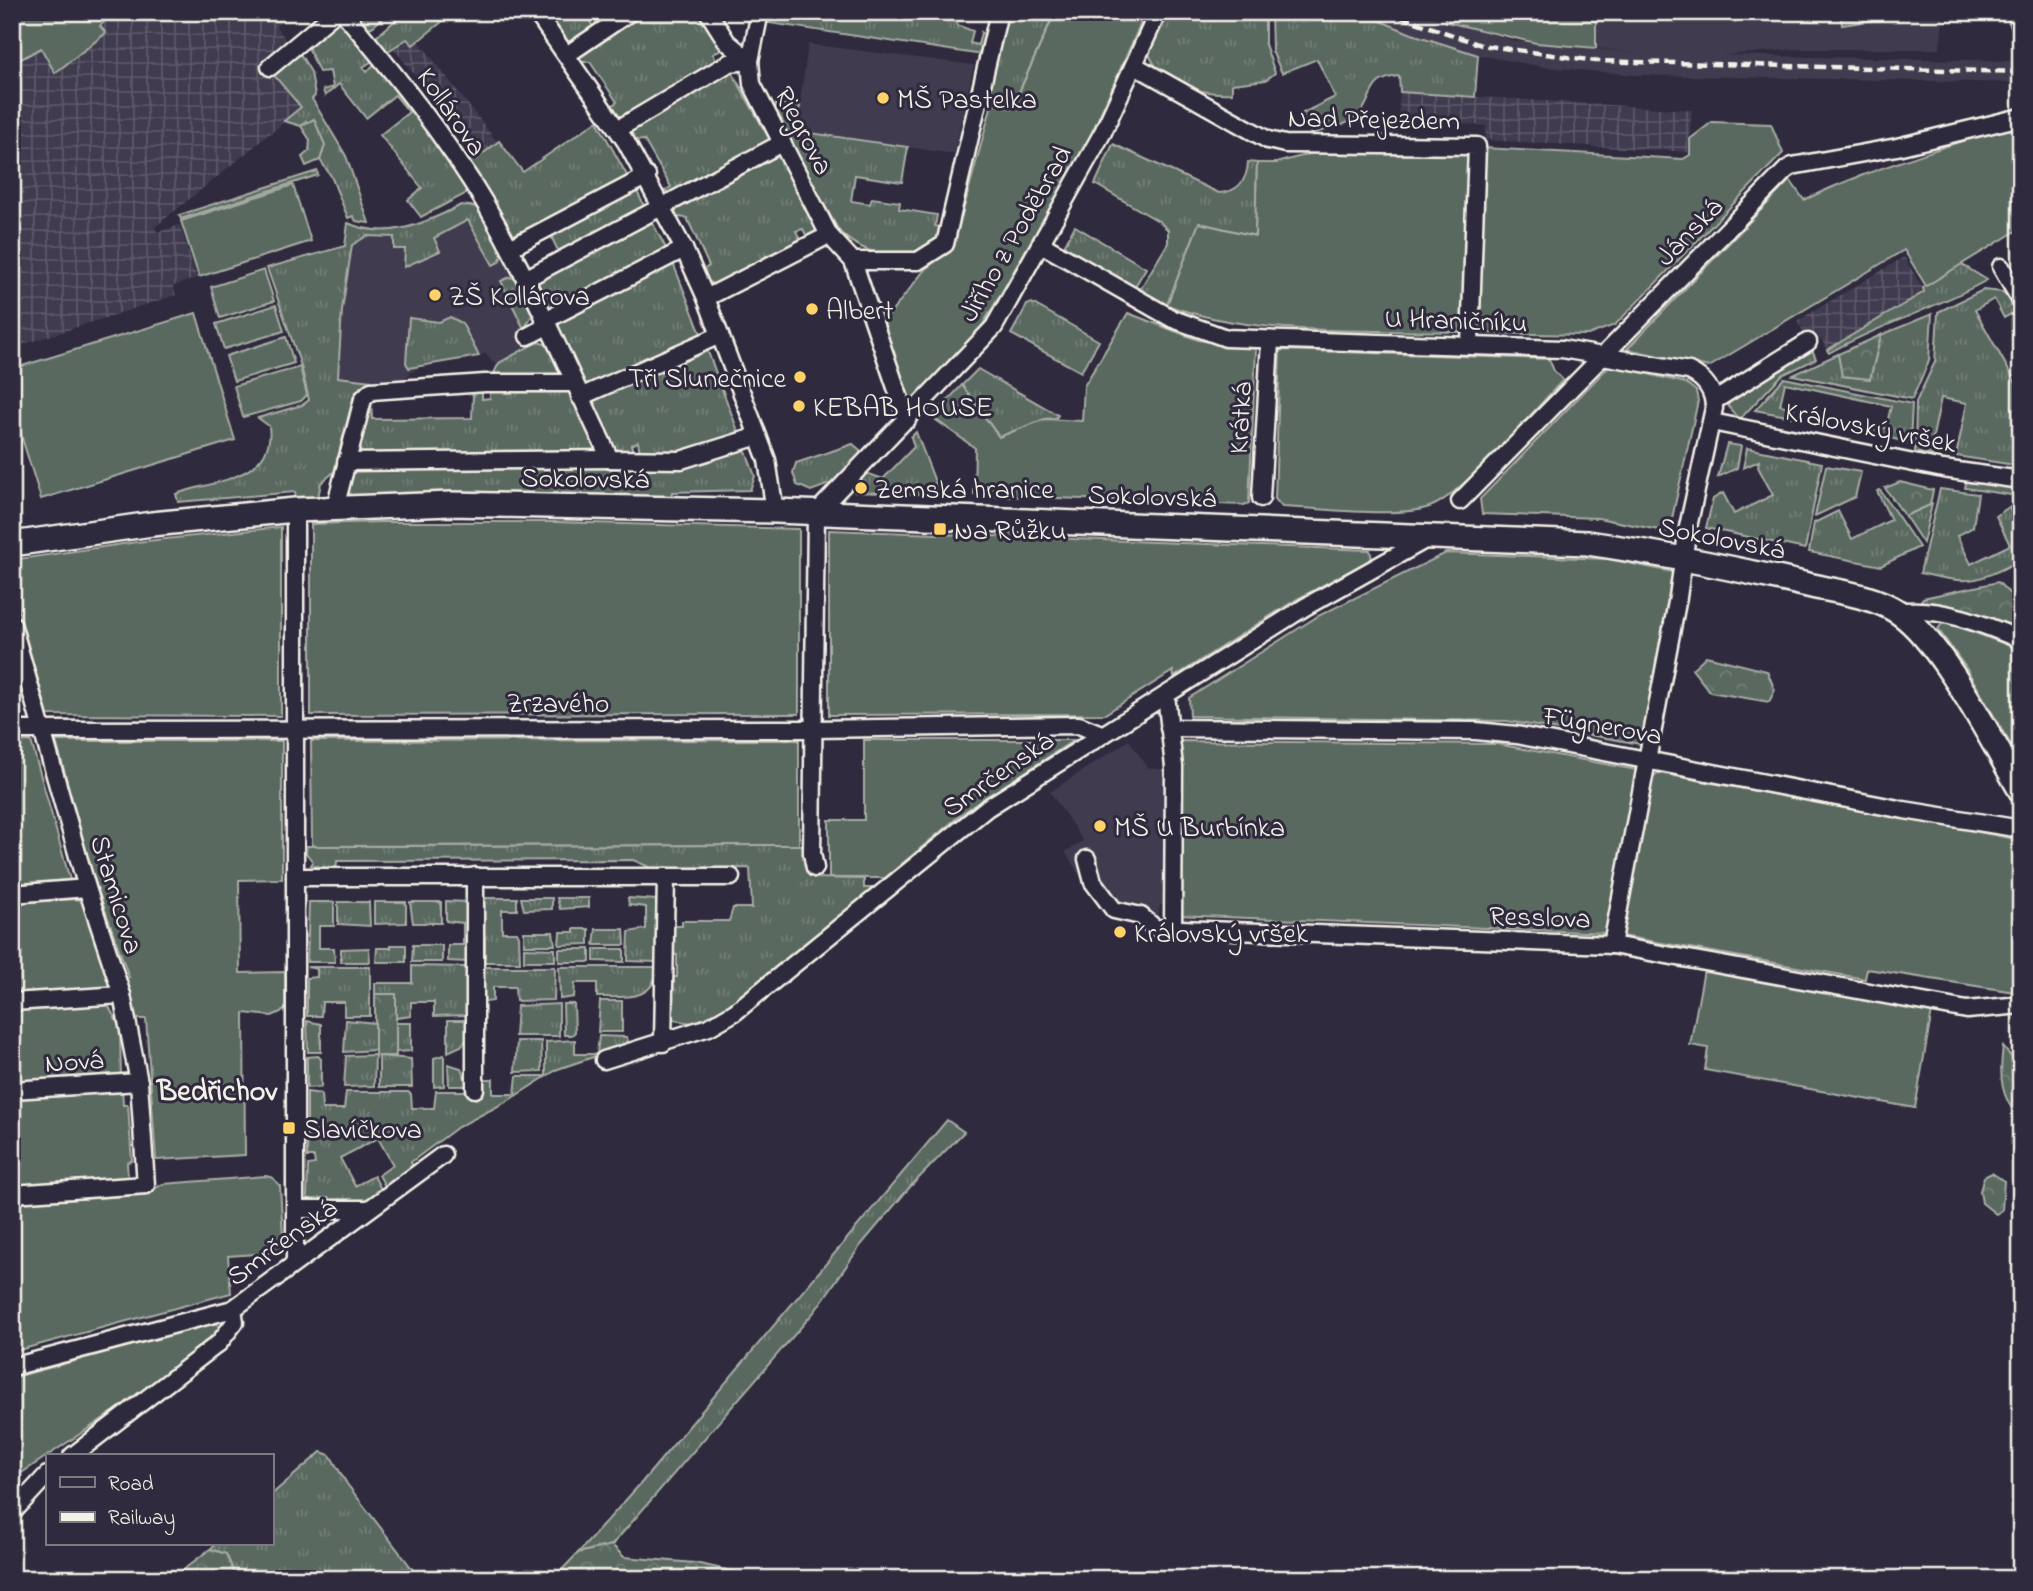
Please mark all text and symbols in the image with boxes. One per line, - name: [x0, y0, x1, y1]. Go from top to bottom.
- street label: Kollárova: [405, 60, 496, 166]
- street label: Riegrova: [762, 80, 842, 183]
- place label: MŠ Pastelka: [897, 81, 1037, 122]
- marker: MŠ Pastelka: [875, 90, 891, 106]
- street label: Nad Přejezdem: [1287, 99, 1460, 144]
- street label: Jiřího z Poděbrad: [950, 139, 1084, 331]
- street label: Jánská: [1647, 190, 1734, 277]
- place label: ZŠ Kollárova: [449, 278, 590, 319]
- marker: ZŠ Kollárova: [427, 287, 443, 303]
- place label: Albert: [826, 292, 893, 333]
- street label: U Hraničníku: [1384, 300, 1528, 345]
- marker: Albert: [804, 301, 820, 317]
- place label: Tři Slunečnice: [628, 360, 786, 401]
- marker: Tři Slunečnice: [792, 369, 808, 385]
- street label: Krátká: [1220, 381, 1265, 455]
- place label: KEBAB HOUSE: [813, 389, 993, 430]
- street label: Královský vršek: [1781, 393, 1960, 466]
- marker: KEBAB HOUSE: [791, 398, 807, 414]
- street label: Sokolovská: [520, 459, 650, 502]
- place label: Zemská hranice: [875, 471, 1054, 512]
- street label: Sokolovská: [1087, 476, 1217, 521]
- marker: Zemská hranice: [853, 480, 869, 496]
- street label: Sokolovská: [1654, 508, 1788, 573]
- place label: Na Růžku: [954, 512, 1066, 553]
- marker: Na Růžku: [932, 521, 948, 537]
- street label: Zrzavého: [507, 685, 609, 726]
- street label: Fügnerova: [1539, 697, 1665, 758]
- street label: Smrčenská: [935, 722, 1063, 829]
- place label: MŠ U Burbínka: [1114, 809, 1285, 850]
- marker: MŠ U Burbínka: [1092, 818, 1108, 834]
- street label: Stamicova: [77, 831, 152, 959]
- street label: Resslova: [1488, 897, 1591, 942]
- place label: Královský vršek: [1134, 915, 1309, 956]
- marker: Královský vršek: [1112, 924, 1128, 940]
- street label: Nová: [44, 1041, 105, 1086]
- district label: Bedřichov: [155, 1071, 278, 1115]
- place label: Slavíčkova: [303, 1111, 422, 1152]
- marker: Slavíčkova: [281, 1120, 297, 1136]
- street label: Smrčenská: [219, 1190, 347, 1298]
- legend: [46, 1454, 273, 1546]
- text: Road: [108, 1470, 154, 1500]
- text: Railway: [108, 1504, 175, 1536]

